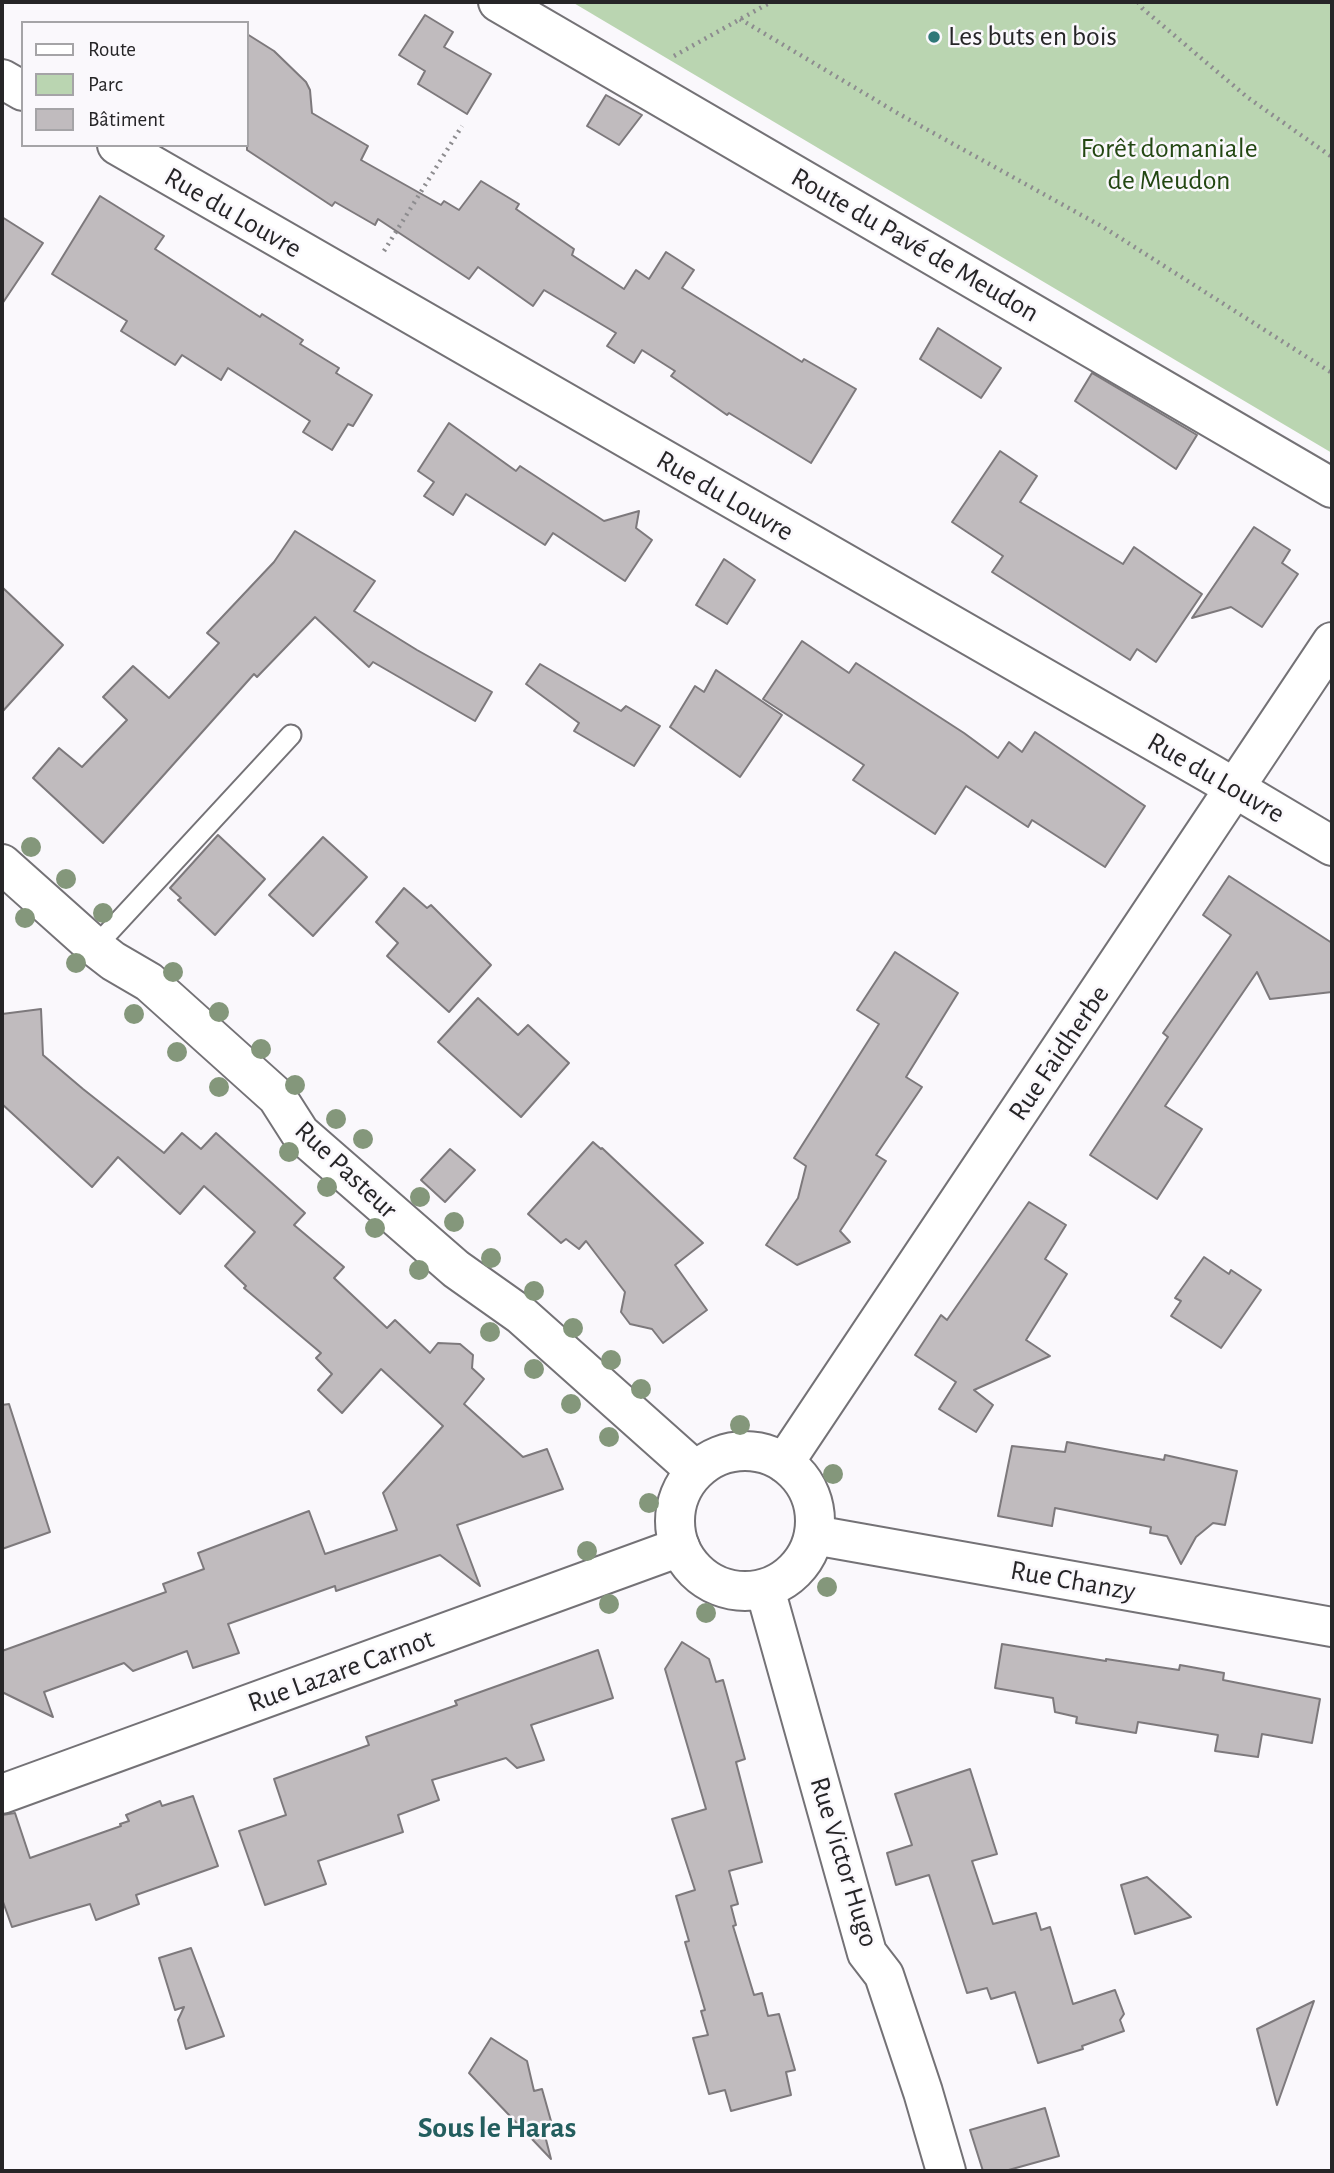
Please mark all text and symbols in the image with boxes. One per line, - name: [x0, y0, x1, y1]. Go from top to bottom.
- place label: Les buts en bois: [948, 20, 1117, 54]
- legend: [21, 21, 248, 147]
- marker: Les buts en bois: [926, 29, 942, 45]
- text: Route: [88, 39, 136, 60]
- text: Parc: [88, 74, 123, 95]
- text: Bâtiment: [88, 109, 165, 130]
- park label: Forêt domaniale de Meudon: [1080, 132, 1258, 198]
- street label: Rue du Louvre: [158, 160, 308, 266]
- street label: Route du Pavé de Meudon: [785, 160, 1045, 330]
- street label: Rue du Louvre: [650, 443, 800, 549]
- street label: Rue du Louvre: [1141, 725, 1291, 831]
- street label: Rue Faidherbe: [1001, 979, 1117, 1127]
- street label: Rue Pasteur: [288, 1114, 404, 1226]
- street label: Rue Chanzy: [1008, 1553, 1138, 1609]
- street label: Rue Lazare Carnot: [243, 1622, 439, 1720]
- street label: Rue Victor Hugo: [802, 1773, 886, 1951]
- district label: Sous le Haras: [418, 2110, 576, 2146]

